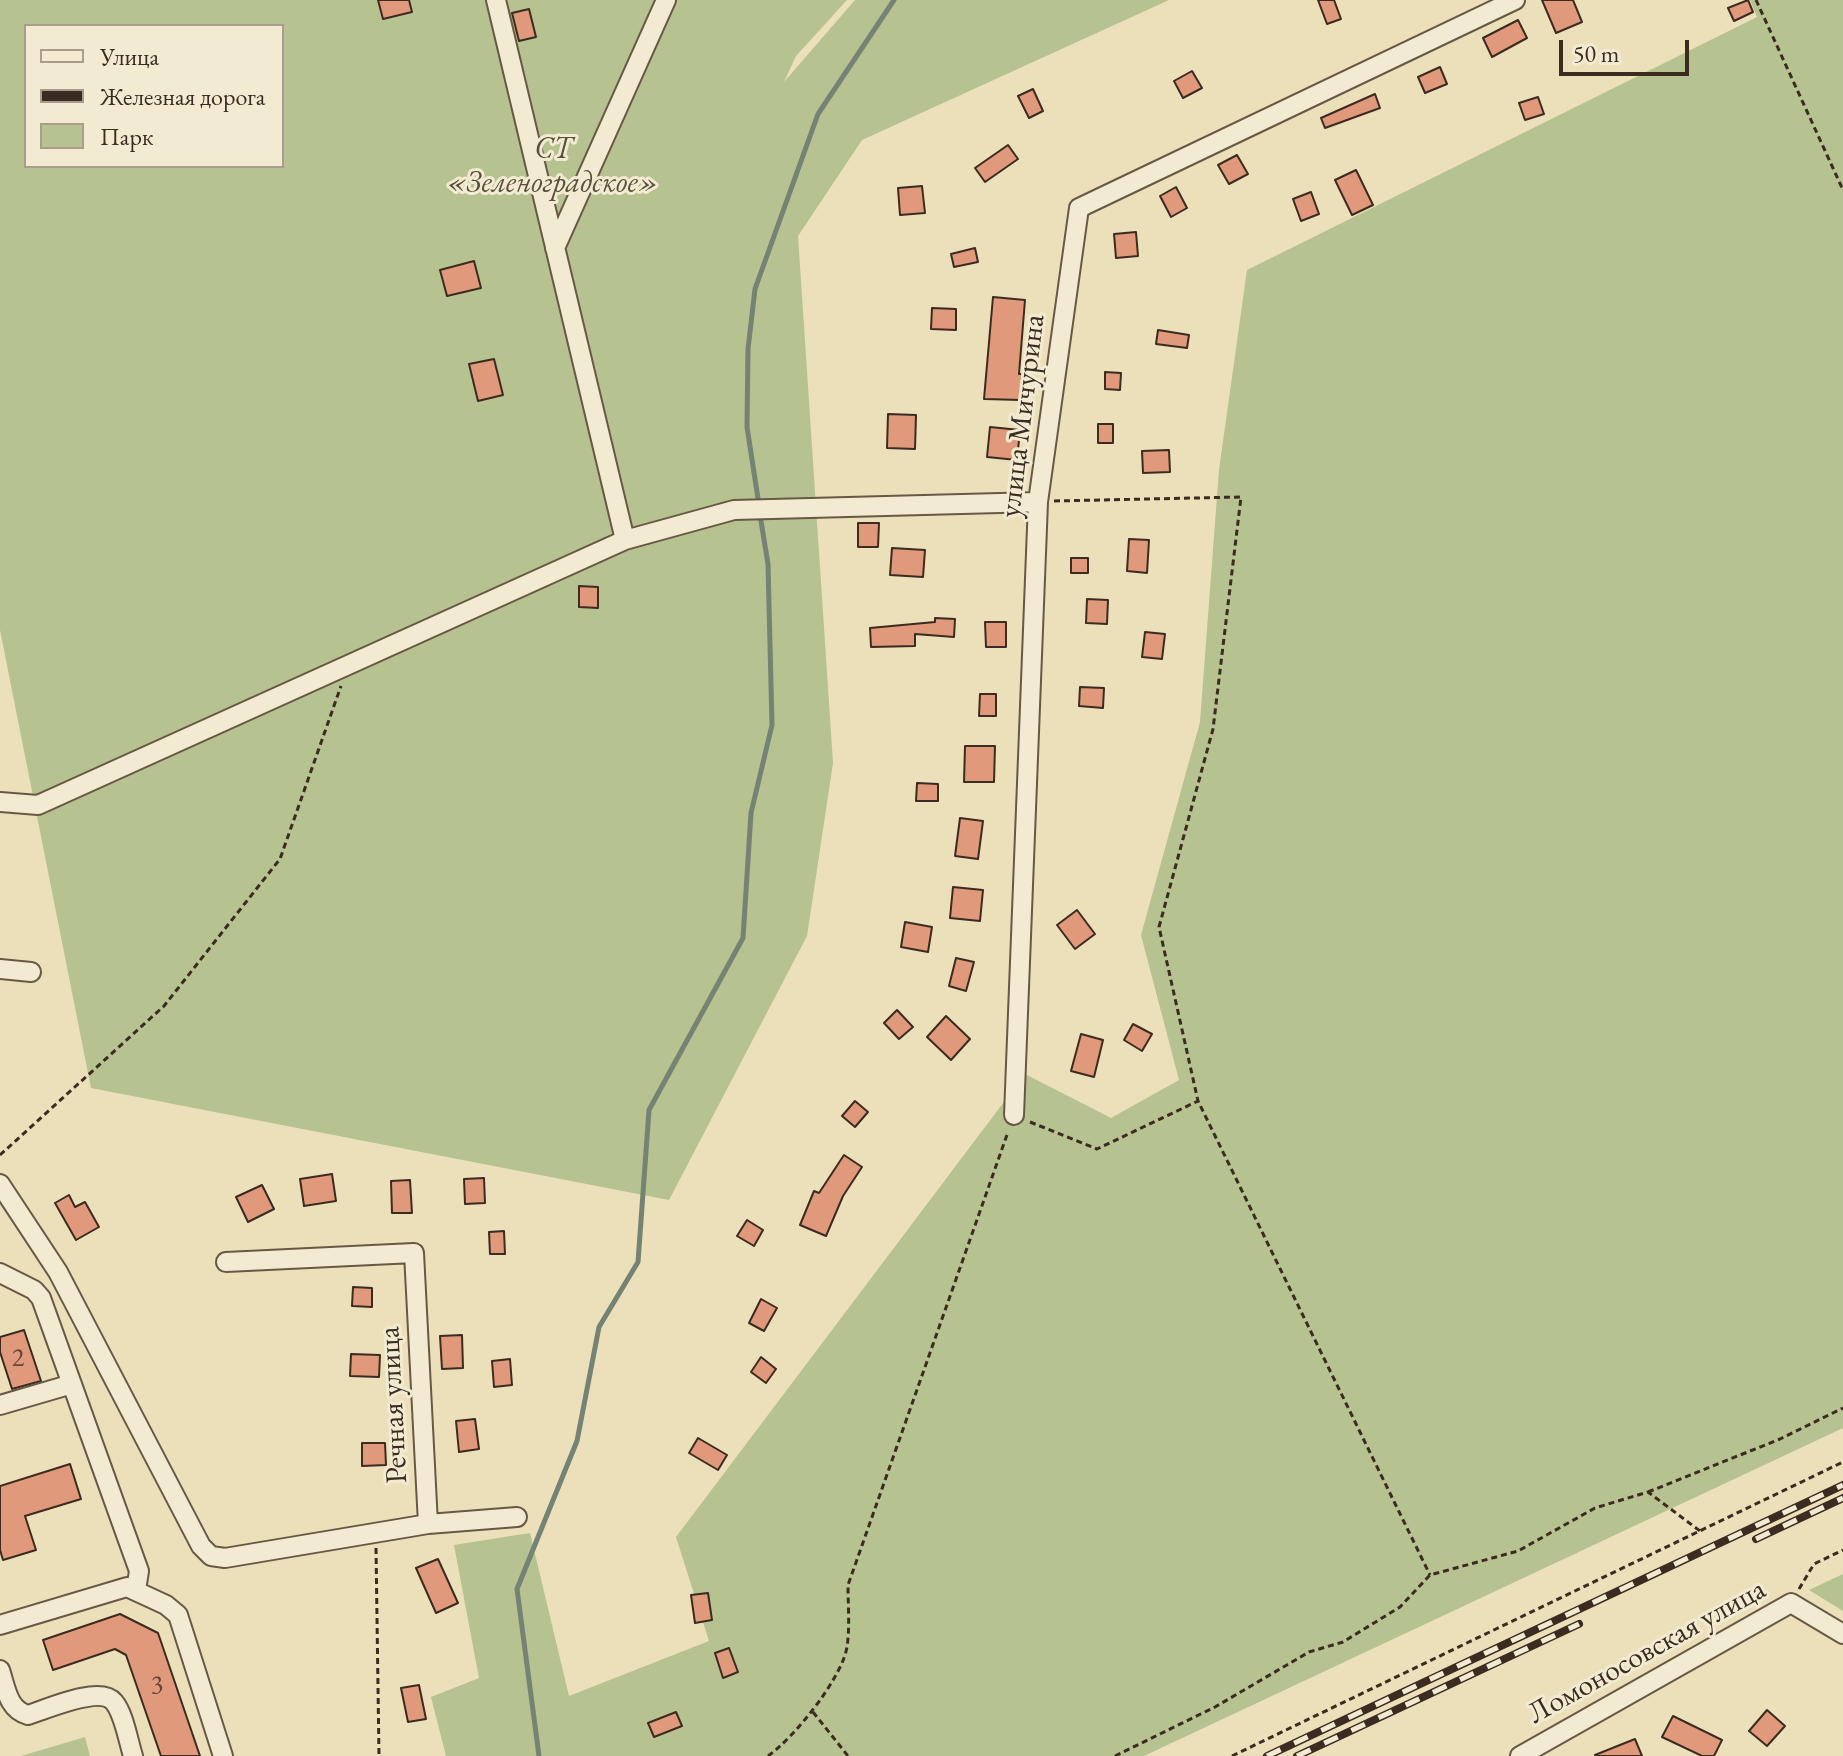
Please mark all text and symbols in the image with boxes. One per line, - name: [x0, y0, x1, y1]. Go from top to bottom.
- legend: [24, 24, 284, 168]
- scale bar: [1563, 24, 1693, 74]
- text: 50 m: [1573, 38, 1620, 69]
- text: Улица: [100, 41, 159, 72]
- text: Железная дорога: [100, 81, 265, 112]
- text: Парк: [100, 121, 153, 152]
- park label: СТ «Зеленоградское»: [447, 132, 659, 202]
- street label: улица Мичурина: [993, 312, 1053, 520]
- street label: Речная улица: [372, 1326, 416, 1484]
- house number: 2: [12, 1343, 24, 1375]
- street label: Ломоносовская улица: [1522, 1572, 1772, 1732]
- house number: 3: [151, 1670, 163, 1702]

